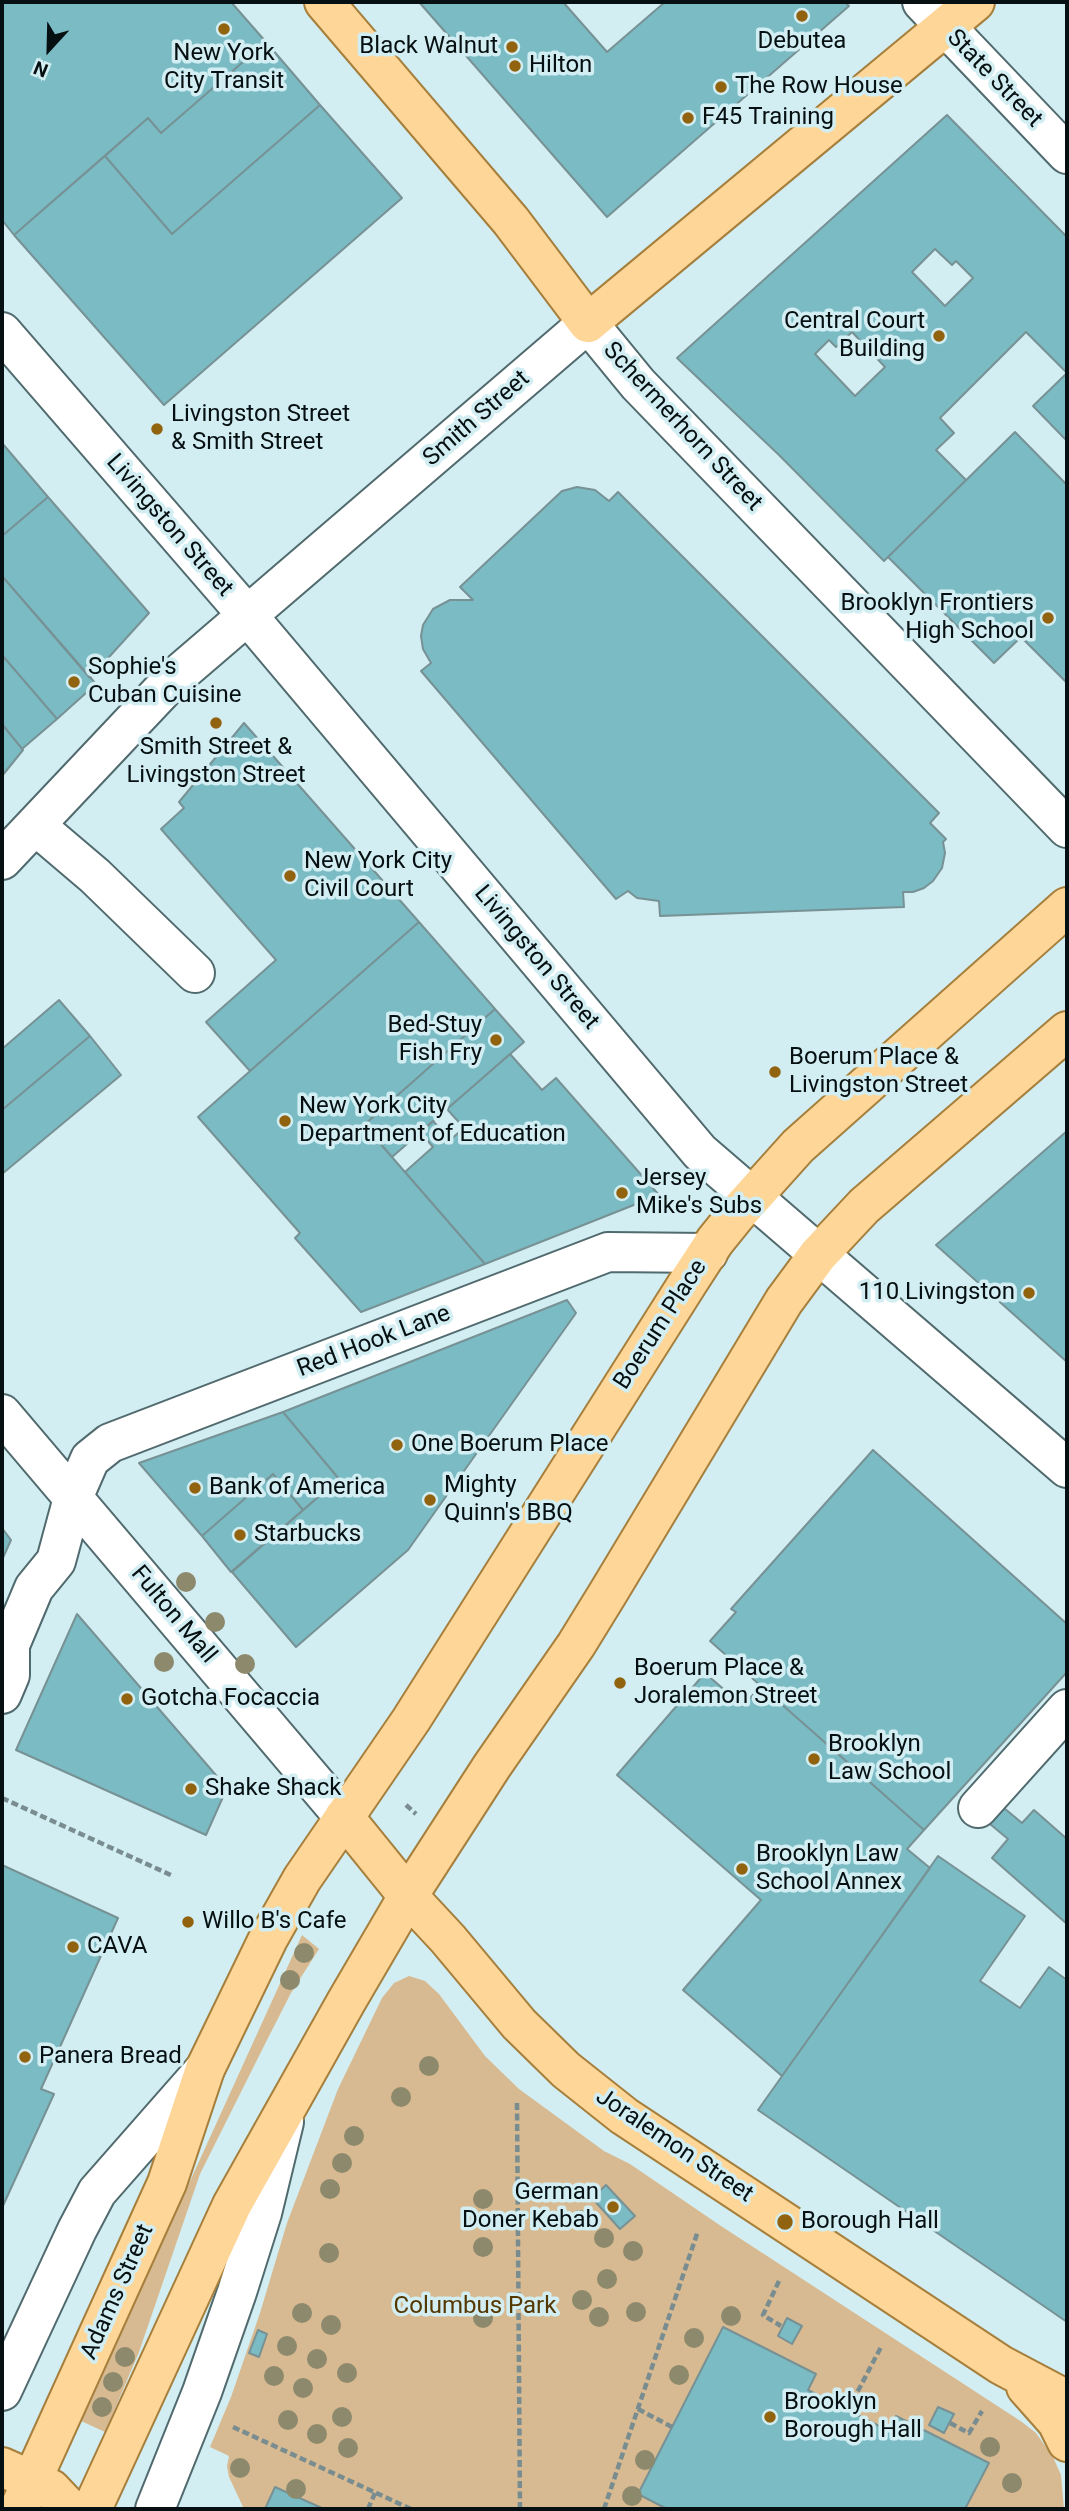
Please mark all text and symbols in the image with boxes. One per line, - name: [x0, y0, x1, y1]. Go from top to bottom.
- marker: Debutea: [794, 8, 810, 24]
- north arrow: [14, 14, 84, 84]
- marker: New York City Transit: [216, 21, 232, 37]
- street label: State Street: [940, 24, 1048, 134]
- place label: Debutea: [758, 28, 846, 56]
- place label: Black Walnut: [359, 33, 498, 61]
- marker: Black Walnut: [504, 39, 520, 55]
- place label: New York City Transit: [164, 40, 284, 96]
- place label: Hilton: [529, 52, 592, 80]
- text: N: [30, 56, 51, 82]
- marker: Hilton: [507, 58, 523, 74]
- place label: The Row House: [735, 73, 903, 101]
- marker: The Row House: [713, 79, 729, 95]
- place label: F45 Training: [702, 104, 834, 132]
- marker: F45 Training: [680, 110, 696, 126]
- place label: Central Court Building: [784, 308, 925, 364]
- marker: Central Court Building: [931, 328, 947, 344]
- street label: Schermerhorn Street: [596, 337, 768, 517]
- street label: Smith Street: [418, 365, 536, 473]
- place label: Livingston Street & Smith Street: [171, 401, 350, 457]
- marker: Livingston Street & Smith Street: [149, 421, 165, 437]
- street label: Livingston Street: [99, 449, 239, 603]
- place label: Brooklyn Frontiers High School: [840, 590, 1034, 646]
- marker: Brooklyn Frontiers High School: [1040, 610, 1056, 626]
- place label: Sophie's Cuban Cuisine: [88, 654, 241, 710]
- marker: Sophie's Cuban Cuisine: [66, 674, 82, 690]
- marker: Smith Street & Livingston Street: [208, 715, 224, 731]
- place label: Smith Street & Livingston Street: [126, 734, 306, 790]
- place label: New York City Civil Court: [304, 848, 452, 904]
- marker: New York City Civil Court: [282, 868, 298, 884]
- street label: Livingston Street: [467, 880, 605, 1036]
- place label: Bed-Stuy Fish Fry: [387, 1012, 482, 1068]
- marker: Bed-Stuy Fish Fry: [488, 1032, 504, 1048]
- place label: Boerum Place & Livingston Street: [789, 1044, 968, 1100]
- marker: Boerum Place & Livingston Street: [767, 1064, 783, 1080]
- place label: New York City Department of Education: [299, 1093, 566, 1149]
- marker: New York City Department of Education: [277, 1113, 293, 1129]
- place label: Jersey Mike's Subs: [636, 1165, 762, 1221]
- marker: Jersey Mike's Subs: [614, 1185, 630, 1201]
- street label: Boerum Place: [608, 1255, 714, 1395]
- place label: 110 Livingston: [859, 1279, 1015, 1307]
- marker: 110 Livingston: [1021, 1285, 1037, 1301]
- street label: Red Hook Lane: [293, 1300, 455, 1384]
- place label: One Boerum Place: [411, 1431, 608, 1459]
- marker: One Boerum Place: [389, 1437, 405, 1453]
- place label: Mighty Quinn's BBQ: [444, 1472, 573, 1528]
- place label: Bank of America: [209, 1474, 385, 1502]
- marker: Bank of America: [187, 1480, 203, 1496]
- marker: Mighty Quinn's BBQ: [422, 1492, 438, 1508]
- place label: Starbucks: [254, 1521, 361, 1549]
- marker: Starbucks: [232, 1527, 248, 1543]
- street label: Fulton Mall: [124, 1560, 222, 1670]
- place label: Boerum Place & Joralemon Street: [634, 1655, 817, 1711]
- marker: Boerum Place & Joralemon Street: [612, 1675, 628, 1691]
- place label: Gotcha Focaccia: [141, 1685, 320, 1713]
- marker: Gotcha Focaccia: [119, 1691, 135, 1707]
- place label: Brooklyn Law School: [828, 1731, 951, 1787]
- marker: Brooklyn Law School: [806, 1751, 822, 1767]
- place label: Shake Shack: [205, 1775, 341, 1803]
- marker: Shake Shack: [183, 1781, 199, 1797]
- place label: Brooklyn Law School Annex: [756, 1841, 902, 1897]
- marker: Brooklyn Law School Annex: [734, 1861, 750, 1877]
- place label: Willo B's Cafe: [202, 1908, 346, 1936]
- marker: Willo B's Cafe: [180, 1914, 196, 1930]
- place label: CAVA: [87, 1933, 147, 1961]
- marker: CAVA: [65, 1939, 81, 1955]
- place label: Panera Bread: [39, 2043, 182, 2071]
- marker: Panera Bread: [17, 2049, 33, 2065]
- street label: Joralemon Street: [590, 2083, 758, 2209]
- place label: German Doner Kebab: [462, 2179, 599, 2235]
- marker: German Doner Kebab: [605, 2199, 621, 2215]
- place label: Borough Hall: [801, 2208, 939, 2236]
- marker: Borough Hall: [775, 2212, 795, 2232]
- street label: Adams Street: [75, 2220, 161, 2364]
- park label: Columbus Park: [394, 2293, 556, 2321]
- place label: Brooklyn Borough Hall: [784, 2389, 922, 2445]
- marker: Brooklyn Borough Hall: [762, 2409, 778, 2425]

